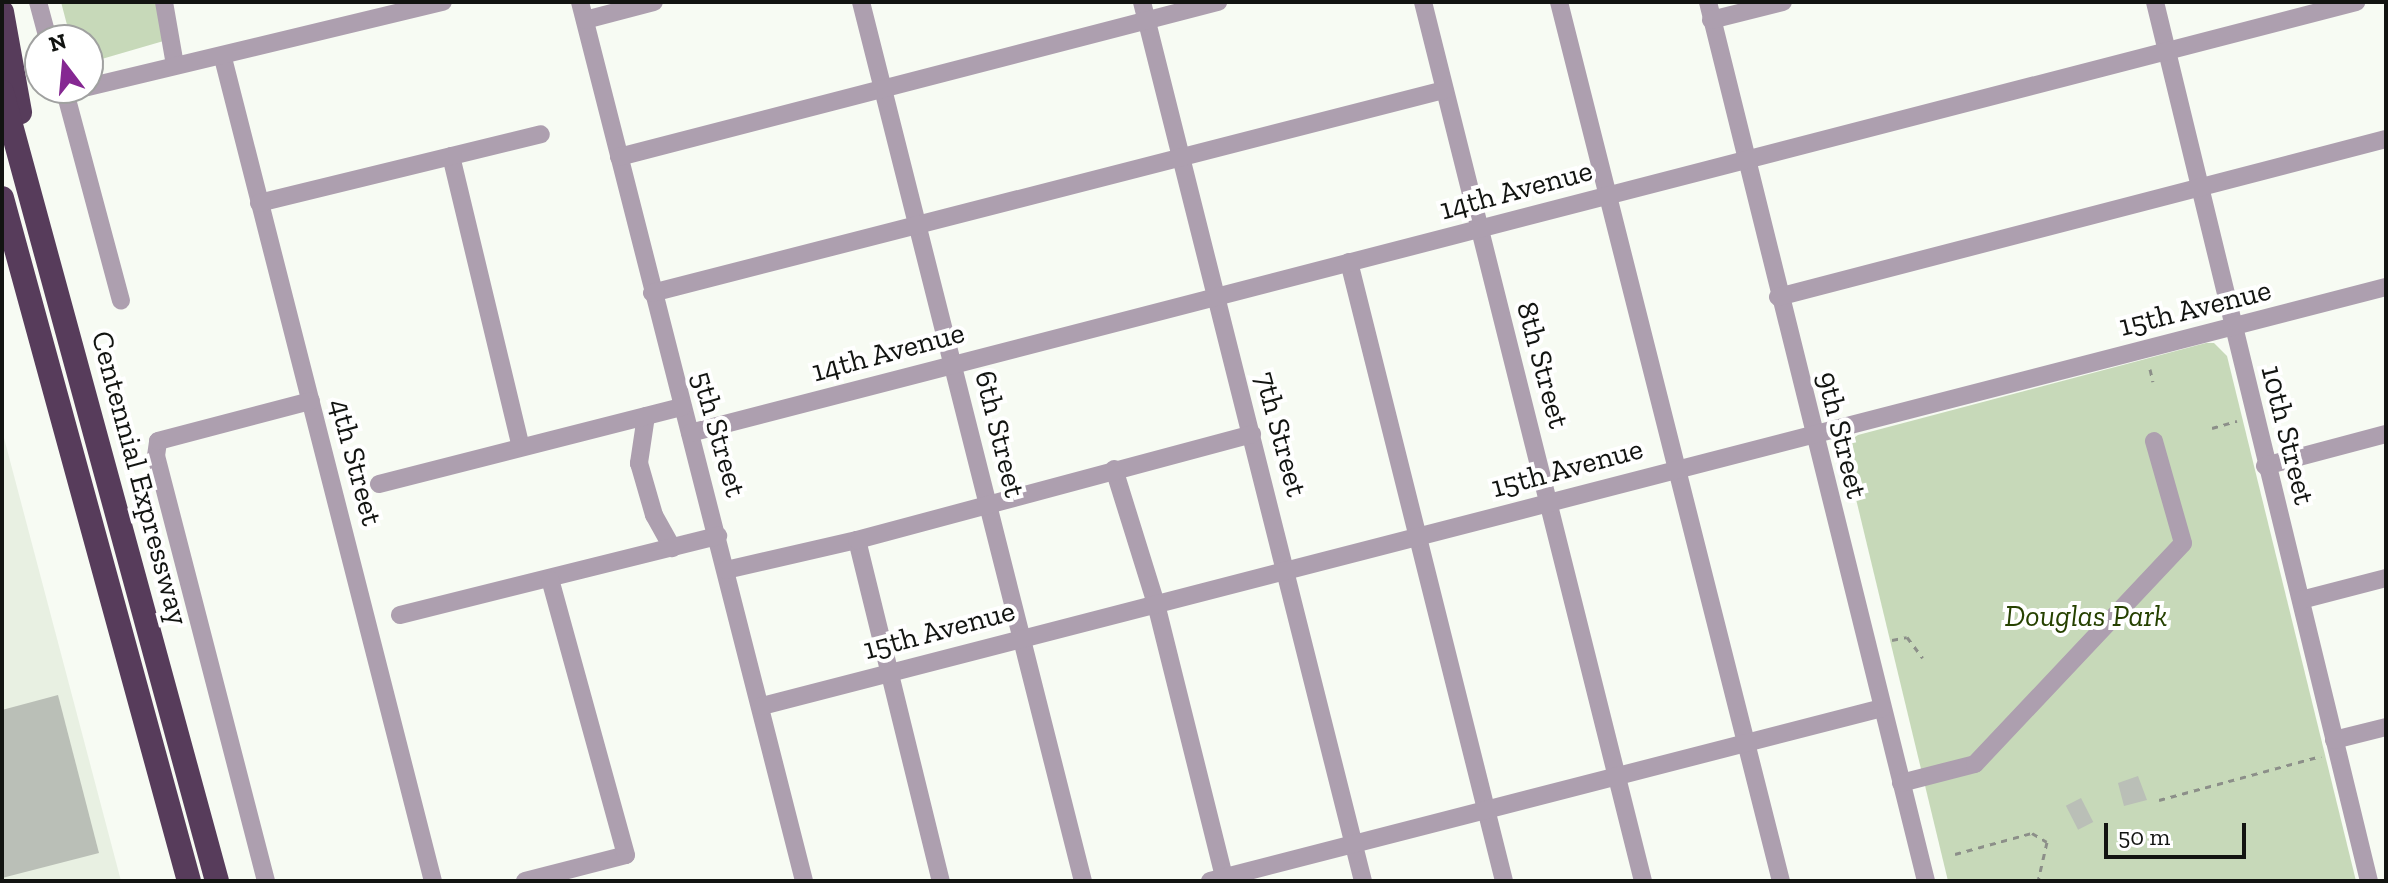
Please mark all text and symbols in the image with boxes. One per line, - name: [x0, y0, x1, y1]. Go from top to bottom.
- north arrow: [24, 24, 104, 104]
- text: N: [46, 27, 70, 58]
- street label: 14th Avenue: [1435, 152, 1597, 228]
- street label: 15th Avenue: [2115, 272, 2275, 344]
- street label: 8th Street: [1509, 298, 1577, 432]
- street label: 14th Avenue: [807, 314, 969, 390]
- street label: Centennial Expressway: [83, 327, 197, 629]
- street label: 10th Street: [2253, 361, 2323, 509]
- street label: 5th Street: [684, 367, 754, 501]
- street label: 6th Street: [967, 367, 1033, 501]
- street label: 7th Street: [1247, 368, 1315, 500]
- street label: 9th Street: [1809, 368, 1875, 502]
- street label: 4th Street: [322, 395, 390, 529]
- street label: 15th Avenue: [1487, 430, 1647, 506]
- street label: 15th Avenue: [859, 592, 1019, 668]
- park label: Douglas Park: [2005, 598, 2167, 634]
- scale bar: [2108, 807, 2250, 857]
- text: 50 m: [2118, 822, 2170, 851]

